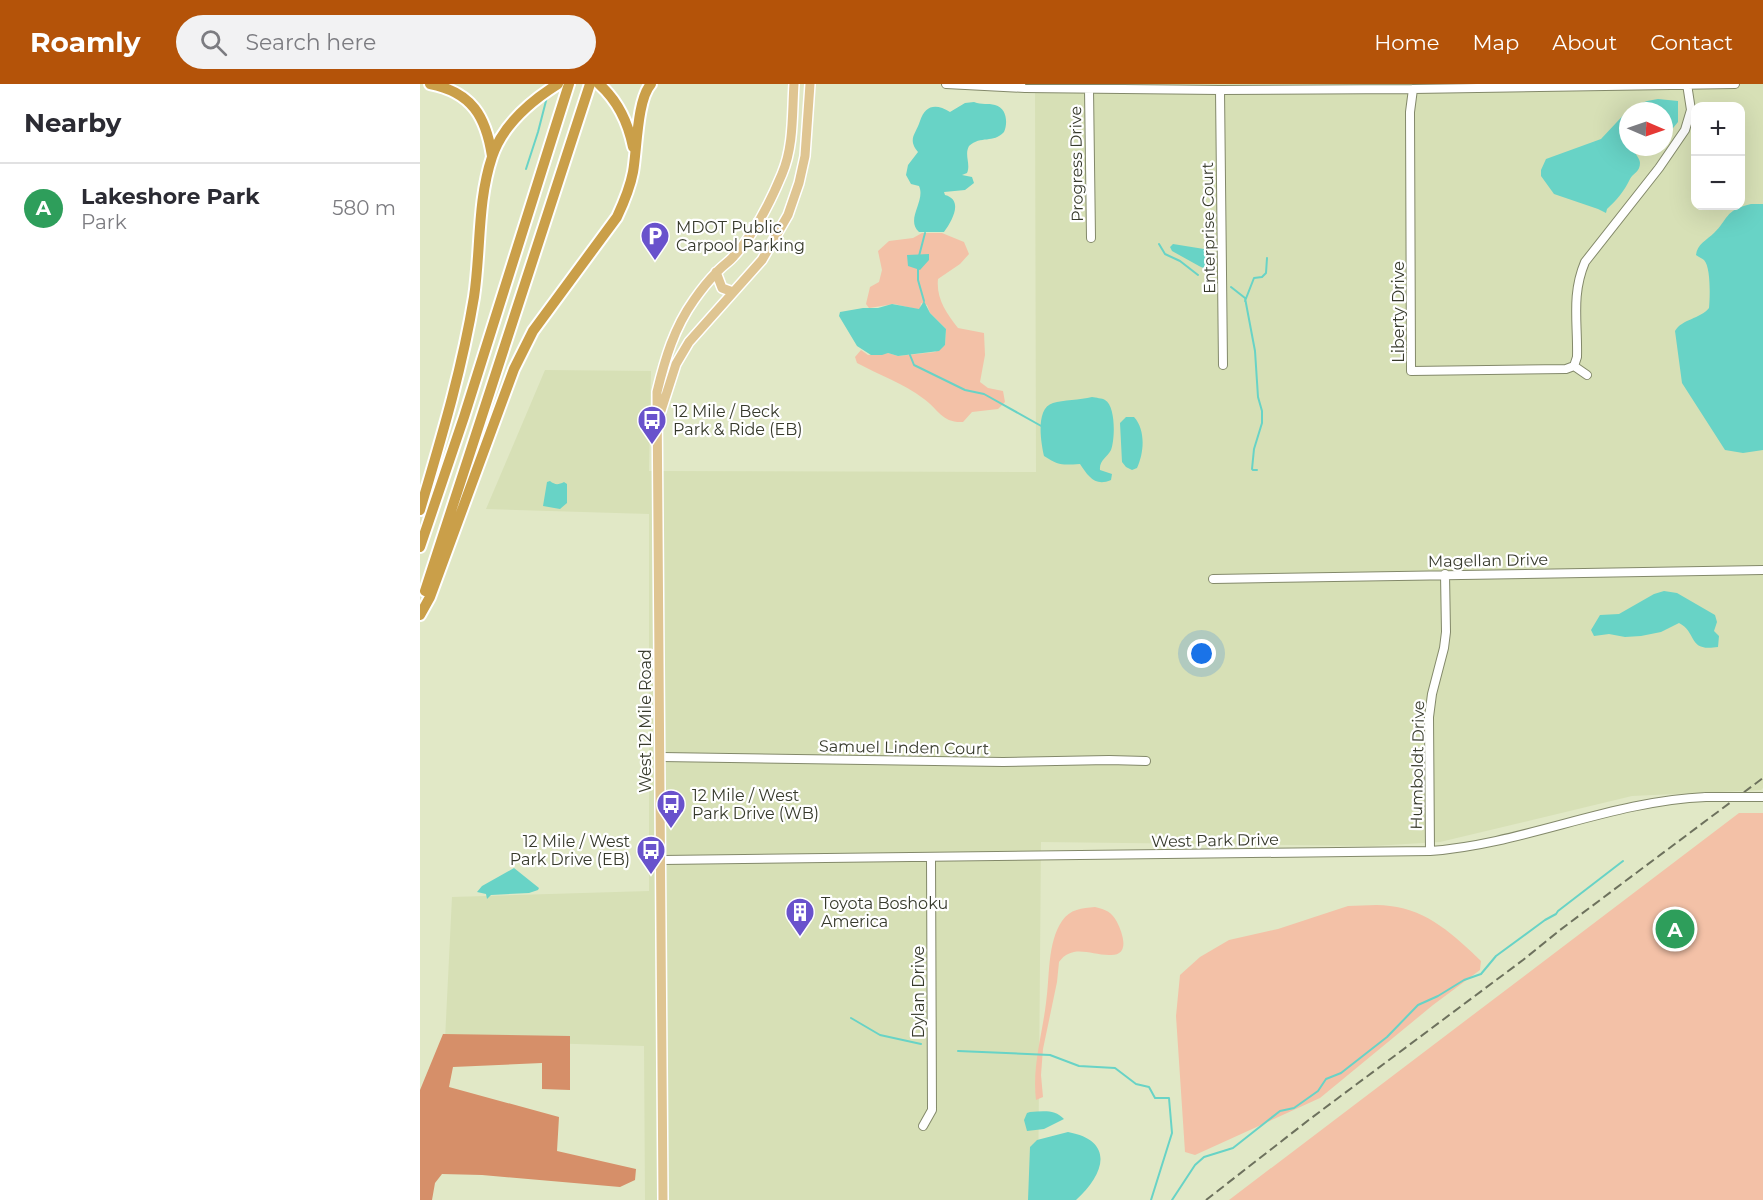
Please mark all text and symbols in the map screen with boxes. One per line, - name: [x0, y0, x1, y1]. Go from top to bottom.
- search box: [176, 15, 596, 69]
- text: Roamly: [30, 25, 140, 59]
- icon: search: [197, 26, 230, 59]
- text: Search here: [245, 29, 376, 56]
- text: Home: [1374, 30, 1439, 55]
- text: Map: [1472, 30, 1519, 55]
- text: About: [1552, 30, 1617, 55]
- text: Contact: [1650, 30, 1733, 55]
- north arrow: [1619, 102, 1673, 156]
- map controls: [1691, 102, 1745, 210]
- button: +: [1691, 102, 1745, 156]
- street label: Progress Drive: [1066, 106, 1087, 222]
- text: Nearby: [24, 107, 121, 139]
- button: −: [1691, 156, 1745, 210]
- street label: Enterprise Court: [1198, 161, 1219, 294]
- text: Lakeshore Park: [81, 183, 260, 210]
- text: A: [36, 196, 51, 220]
- text: 580 m: [332, 196, 396, 220]
- text: Park: [81, 210, 127, 234]
- place label: MDOT Public Carpool Parking: [676, 218, 805, 255]
- parking icon: MDOT Public Carpool Parking: [639, 220, 671, 262]
- street label: Liberty Drive: [1389, 261, 1408, 363]
- place label: 12 Mile / Beck Park & Ride (EB): [673, 402, 803, 439]
- bus stop icon: 12 Mile / Beck Park & Ride (EB): [636, 404, 668, 446]
- street label: Magellan Drive: [1428, 550, 1548, 571]
- your location: [1187, 639, 1216, 668]
- street label: West 12 Mile Road: [636, 649, 655, 793]
- street label: Humboldt Drive: [1407, 700, 1428, 830]
- street label: Samuel Linden Court: [819, 737, 990, 758]
- place label: 12 Mile / West Park Drive (WB): [692, 786, 819, 823]
- bus stop icon: 12 Mile / West Park Drive (WB): [655, 788, 687, 830]
- street label: West Park Drive: [1151, 830, 1279, 851]
- place label: 12 Mile / West Park Drive (EB): [510, 832, 631, 869]
- bus stop icon: 12 Mile / West Park Drive (EB): [635, 834, 667, 876]
- place label: Toyota Boshoku America: [821, 894, 948, 931]
- building icon: Toyota Boshoku America: [784, 896, 816, 938]
- pin: A: [1656, 906, 1694, 952]
- street label: Dylan Drive: [909, 946, 928, 1038]

